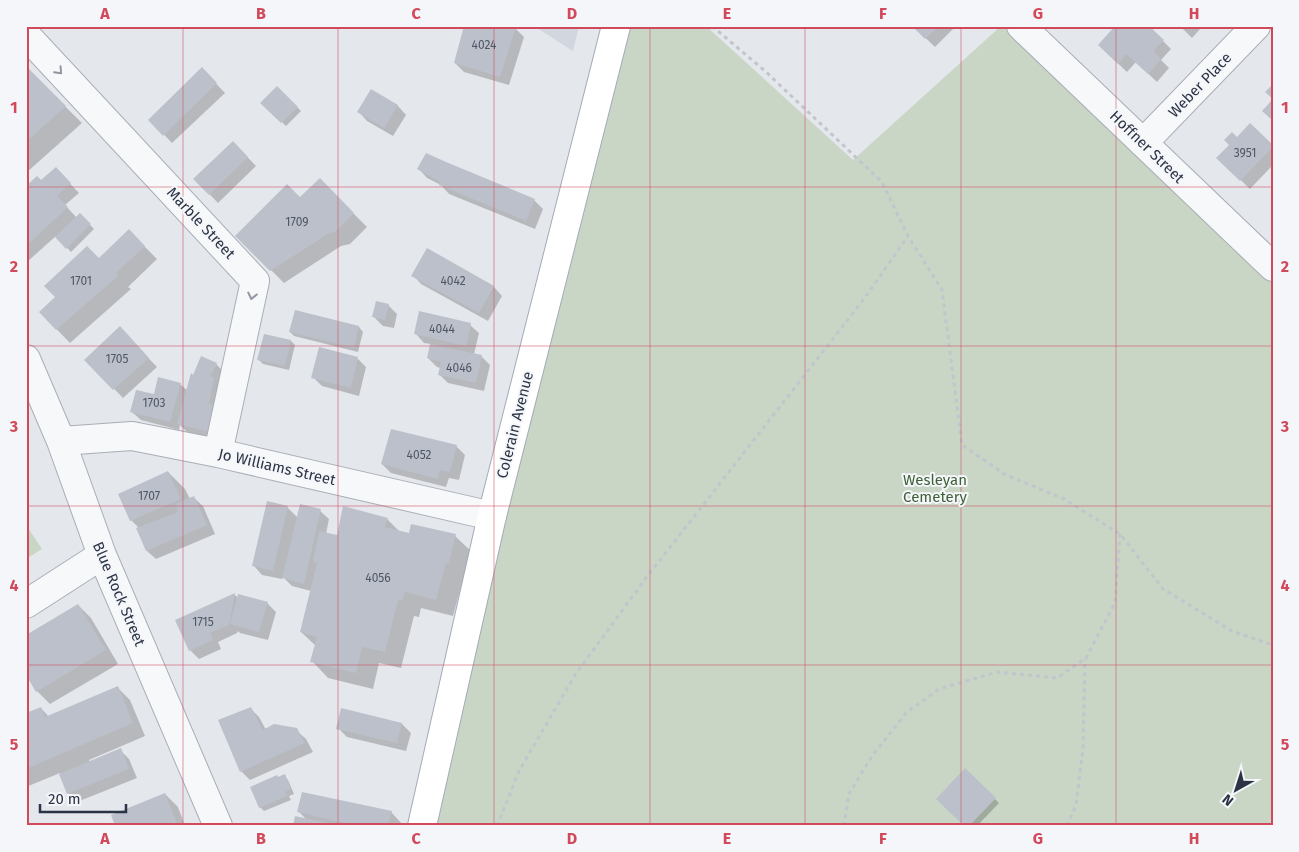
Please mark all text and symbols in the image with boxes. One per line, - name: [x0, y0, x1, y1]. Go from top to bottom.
- text: A: [99, 4, 110, 23]
- text: B: [256, 4, 266, 23]
- text: C: [411, 4, 421, 23]
- text: D: [567, 4, 577, 23]
- text: E: [723, 4, 731, 23]
- text: F: [879, 4, 887, 23]
- text: G: [1033, 4, 1043, 23]
- text: H: [1189, 4, 1199, 23]
- house number: 4024: [472, 38, 497, 52]
- street label: Weber Place: [1165, 49, 1235, 121]
- one-way arrow: [54, 65, 63, 74]
- text: 1: [10, 98, 18, 117]
- text: 1: [1281, 98, 1289, 117]
- street label: Hoffner Street: [1106, 107, 1188, 187]
- house number: 3951: [1234, 146, 1256, 160]
- street label: Marble Street: [163, 183, 239, 263]
- house number: 1709: [285, 215, 309, 229]
- text: 2: [10, 257, 18, 276]
- text: 2: [1281, 257, 1289, 276]
- house number: 1701: [70, 274, 92, 288]
- house number: 4042: [440, 274, 466, 288]
- one-way arrow: [247, 292, 258, 300]
- house number: 4044: [429, 322, 456, 336]
- house number: 1705: [105, 352, 129, 366]
- house number: 4046: [446, 361, 472, 375]
- street label: Colerain Avenue: [493, 370, 537, 480]
- house number: 1703: [143, 396, 165, 410]
- text: 3: [9, 417, 18, 436]
- text: 3: [1280, 417, 1289, 436]
- street label: Jo Williams Street: [217, 445, 338, 489]
- house number: 4052: [407, 448, 432, 462]
- park label: Wesleyan Cemetery: [903, 471, 968, 506]
- house number: 1707: [138, 489, 160, 503]
- street label: Blue Rock Street: [89, 539, 149, 649]
- house number: 4056: [365, 571, 391, 585]
- text: 4: [9, 576, 19, 595]
- text: 4: [1280, 576, 1290, 595]
- house number: 1715: [192, 615, 214, 629]
- text: 5: [10, 735, 19, 754]
- text: 5: [1281, 735, 1290, 754]
- north arrow: [1212, 764, 1262, 814]
- scale bar: [40, 782, 126, 814]
- text: 20 m: [48, 790, 81, 808]
- text: N: [1219, 790, 1237, 809]
- text: A: [99, 829, 110, 848]
- text: B: [256, 829, 266, 848]
- text: C: [411, 829, 421, 848]
- text: D: [567, 829, 577, 848]
- text: E: [723, 829, 731, 848]
- text: F: [879, 829, 887, 848]
- text: G: [1033, 829, 1043, 848]
- text: H: [1189, 829, 1199, 848]

